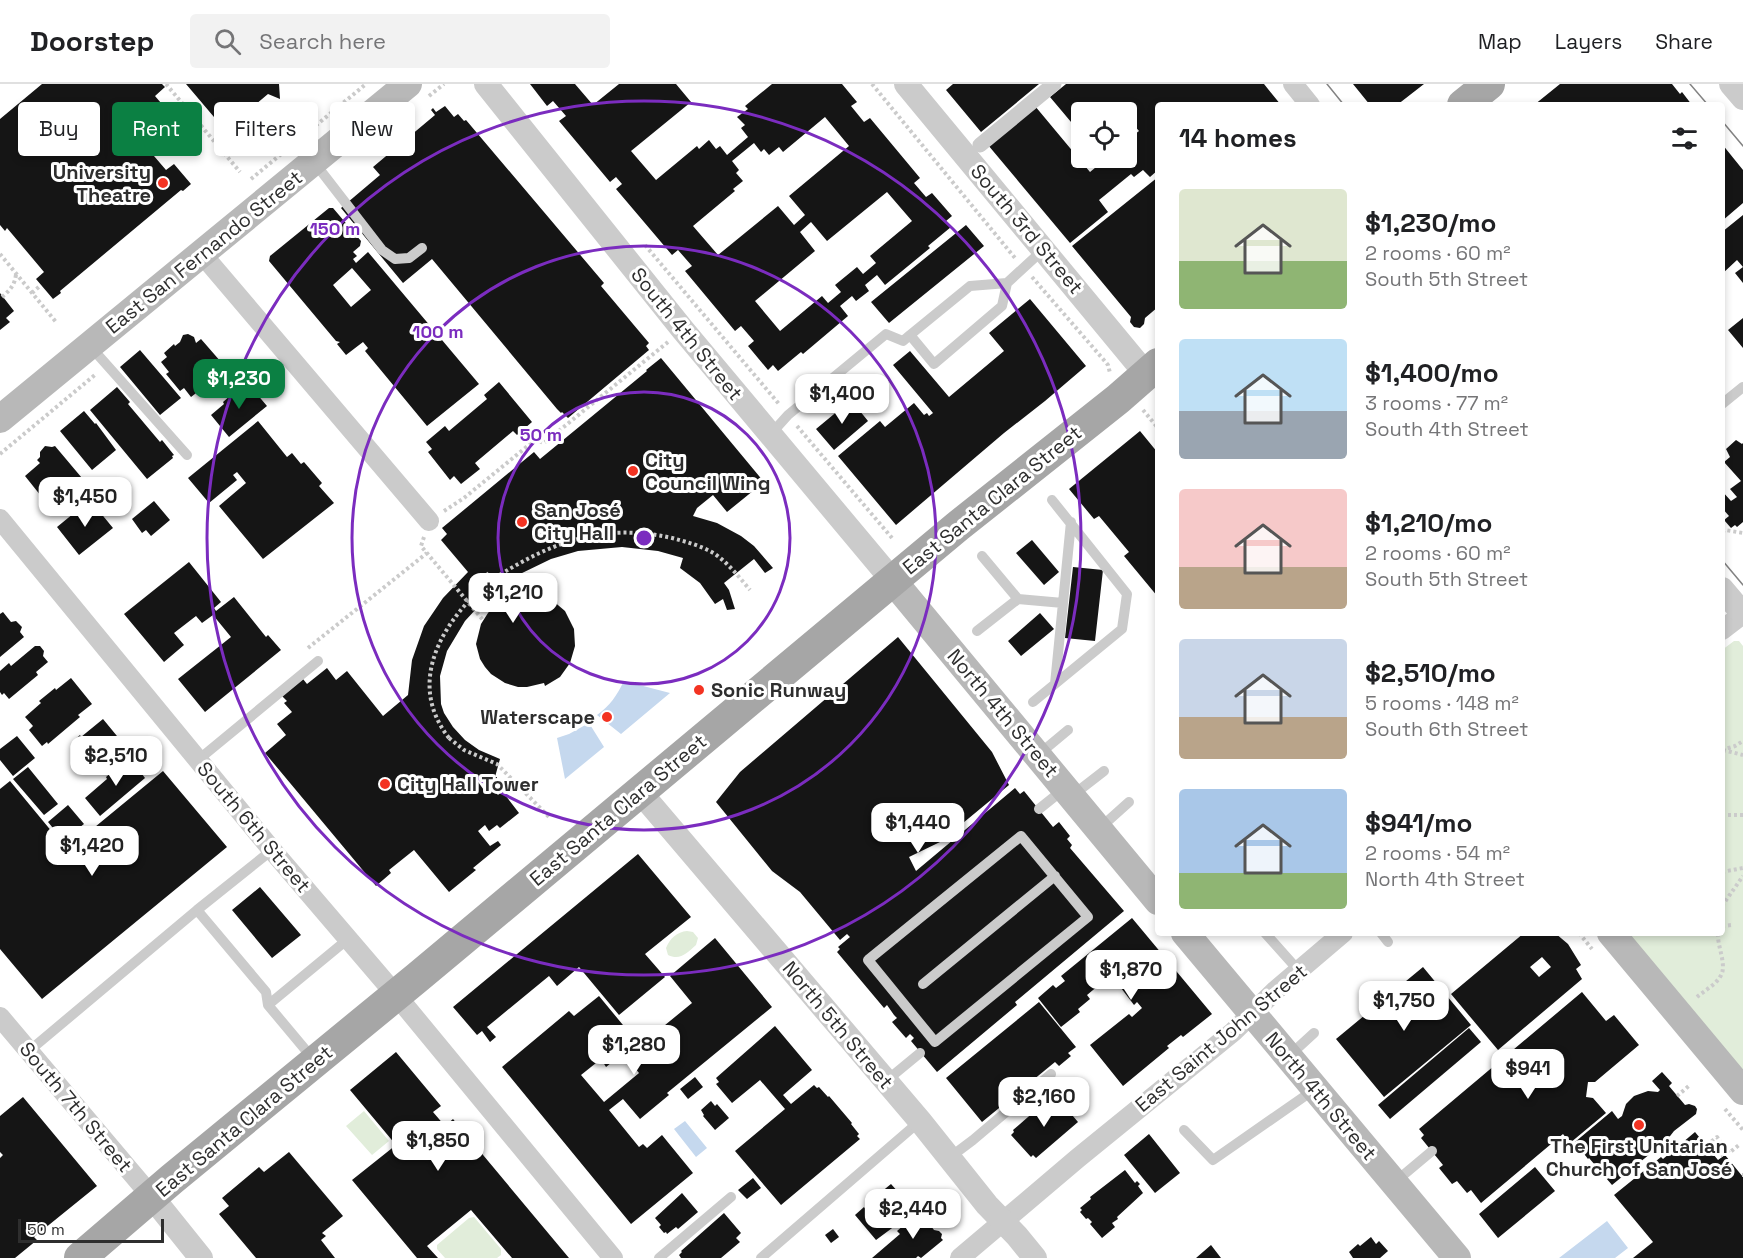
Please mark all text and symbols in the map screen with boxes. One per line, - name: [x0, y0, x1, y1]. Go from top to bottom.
- search box: [190, 14, 610, 68]
- text: Doorstep: [30, 23, 154, 59]
- icon: search: [211, 25, 244, 58]
- text: Search here: [259, 27, 386, 55]
- text: Map: [1478, 28, 1522, 55]
- text: Layers: [1555, 28, 1622, 55]
- text: Share: [1655, 28, 1713, 55]
- chip: Buy: [18, 102, 100, 156]
- chip: Rent: [112, 102, 202, 156]
- chip: Filters: [214, 102, 318, 156]
- chip: New: [330, 102, 415, 156]
- map controls: [1071, 102, 1137, 168]
- button: locate: [1071, 102, 1137, 168]
- text: 14 homes: [1179, 121, 1297, 155]
- icon: filters: [1668, 122, 1701, 155]
- place label: University Theatre: [53, 159, 151, 208]
- street label: South 3rd Street: [965, 159, 1089, 299]
- street label: East San Fernando Street: [100, 164, 308, 340]
- marker: University Theatre: [156, 176, 170, 190]
- text: $1,230/mo: [1365, 206, 1496, 240]
- icon: home: [1227, 213, 1299, 285]
- text: 150 m: [310, 217, 360, 240]
- text: 2 rooms · 60 m²: [1365, 240, 1511, 266]
- street label: South 4th Street: [625, 262, 749, 406]
- text: South 5th Street: [1365, 266, 1528, 292]
- text: 100 m: [412, 320, 464, 343]
- text: $1,400/mo: [1365, 356, 1499, 390]
- pin: $1,230: [190, 359, 288, 410]
- icon: home: [1227, 363, 1299, 435]
- text: $1,230: [207, 365, 271, 391]
- pin: $1,400: [793, 374, 891, 425]
- text: $1,400: [809, 380, 875, 406]
- text: 3 rooms · 77 m²: [1365, 390, 1508, 416]
- text: South 4th Street: [1365, 416, 1529, 442]
- street label: East Santa Clara Street: [897, 420, 1087, 580]
- text: 50 m: [520, 423, 562, 446]
- place label: City Council Wing: [645, 447, 770, 496]
- marker: City Council Wing: [626, 464, 640, 478]
- pin: $1,450: [36, 477, 134, 528]
- text: $1,450: [53, 483, 117, 509]
- place label: San José City Hall: [534, 497, 621, 546]
- text: $1,210/mo: [1365, 506, 1492, 540]
- icon: home: [1227, 513, 1299, 585]
- marker: San José City Hall: [515, 515, 529, 529]
- centre of rings: [634, 528, 654, 548]
- text: 2 rooms · 60 m²: [1365, 540, 1511, 566]
- text: South 5th Street: [1365, 566, 1528, 592]
- pin: $1,210: [464, 573, 562, 624]
- text: $1,210: [483, 579, 543, 605]
- street label: North 4th Street: [942, 643, 1064, 783]
- text: $2,510/mo: [1365, 656, 1496, 690]
- icon: home: [1227, 663, 1299, 735]
- place label: Sonic Runway: [711, 677, 846, 703]
- marker: Sonic Runway: [692, 683, 706, 697]
- text: 5 rooms · 148 m²: [1365, 690, 1519, 716]
- place label: Waterscape: [480, 704, 595, 730]
- marker: Waterscape: [600, 710, 614, 724]
- text: South 6th Street: [1365, 716, 1528, 742]
- street label: East Santa Clara Street: [524, 728, 712, 892]
- pin: $2,510: [67, 736, 165, 787]
- text: $2,510: [84, 742, 148, 768]
- street label: South 6th Street: [192, 756, 316, 898]
- place label: City Hall Tower: [397, 771, 539, 797]
- marker: City Hall Tower: [378, 777, 392, 791]
- pin: $1,440: [869, 803, 967, 854]
- text: $941/mo: [1365, 806, 1472, 840]
- text: $1,440: [885, 809, 951, 835]
- icon: home: [1227, 813, 1299, 885]
- pin: $1,420: [43, 826, 141, 877]
- text: $1,420: [60, 832, 124, 858]
- text: 2 rooms · 54 m²: [1365, 840, 1510, 866]
- text: North 4th Street: [1365, 866, 1525, 892]
- pin: $1,870: [1082, 950, 1180, 1001]
- street label: North 5th Street: [777, 956, 899, 1094]
- text: $1,870: [1100, 956, 1162, 982]
- street label: East Saint John Street: [1130, 958, 1312, 1118]
- pin: $1,750: [1355, 981, 1453, 1032]
- text: $1,750: [1373, 987, 1435, 1013]
- pin: $1,280: [585, 1025, 683, 1076]
- street label: North 4th Street: [1260, 1026, 1382, 1166]
- text: $1,280: [602, 1031, 666, 1057]
- street label: South 7th Street: [14, 1036, 138, 1178]
- street label: East Santa Clara Street: [150, 1039, 338, 1203]
- pin: $941: [1492, 1049, 1564, 1100]
- text: $941: [1505, 1055, 1551, 1081]
- pin: $2,160: [995, 1077, 1093, 1128]
- text: $2,160: [1012, 1083, 1076, 1109]
- marker: The First Unitarian Church of San José: [1632, 1118, 1646, 1132]
- pin: $1,850: [389, 1121, 487, 1172]
- text: $1,850: [406, 1127, 470, 1153]
- place label: The First Unitarian Church of San José: [1546, 1133, 1732, 1182]
- pin: $2,440: [864, 1189, 962, 1240]
- text: $2,440: [879, 1195, 947, 1221]
- scale bar: [18, 1216, 164, 1244]
- text: 50 m: [27, 1219, 65, 1240]

